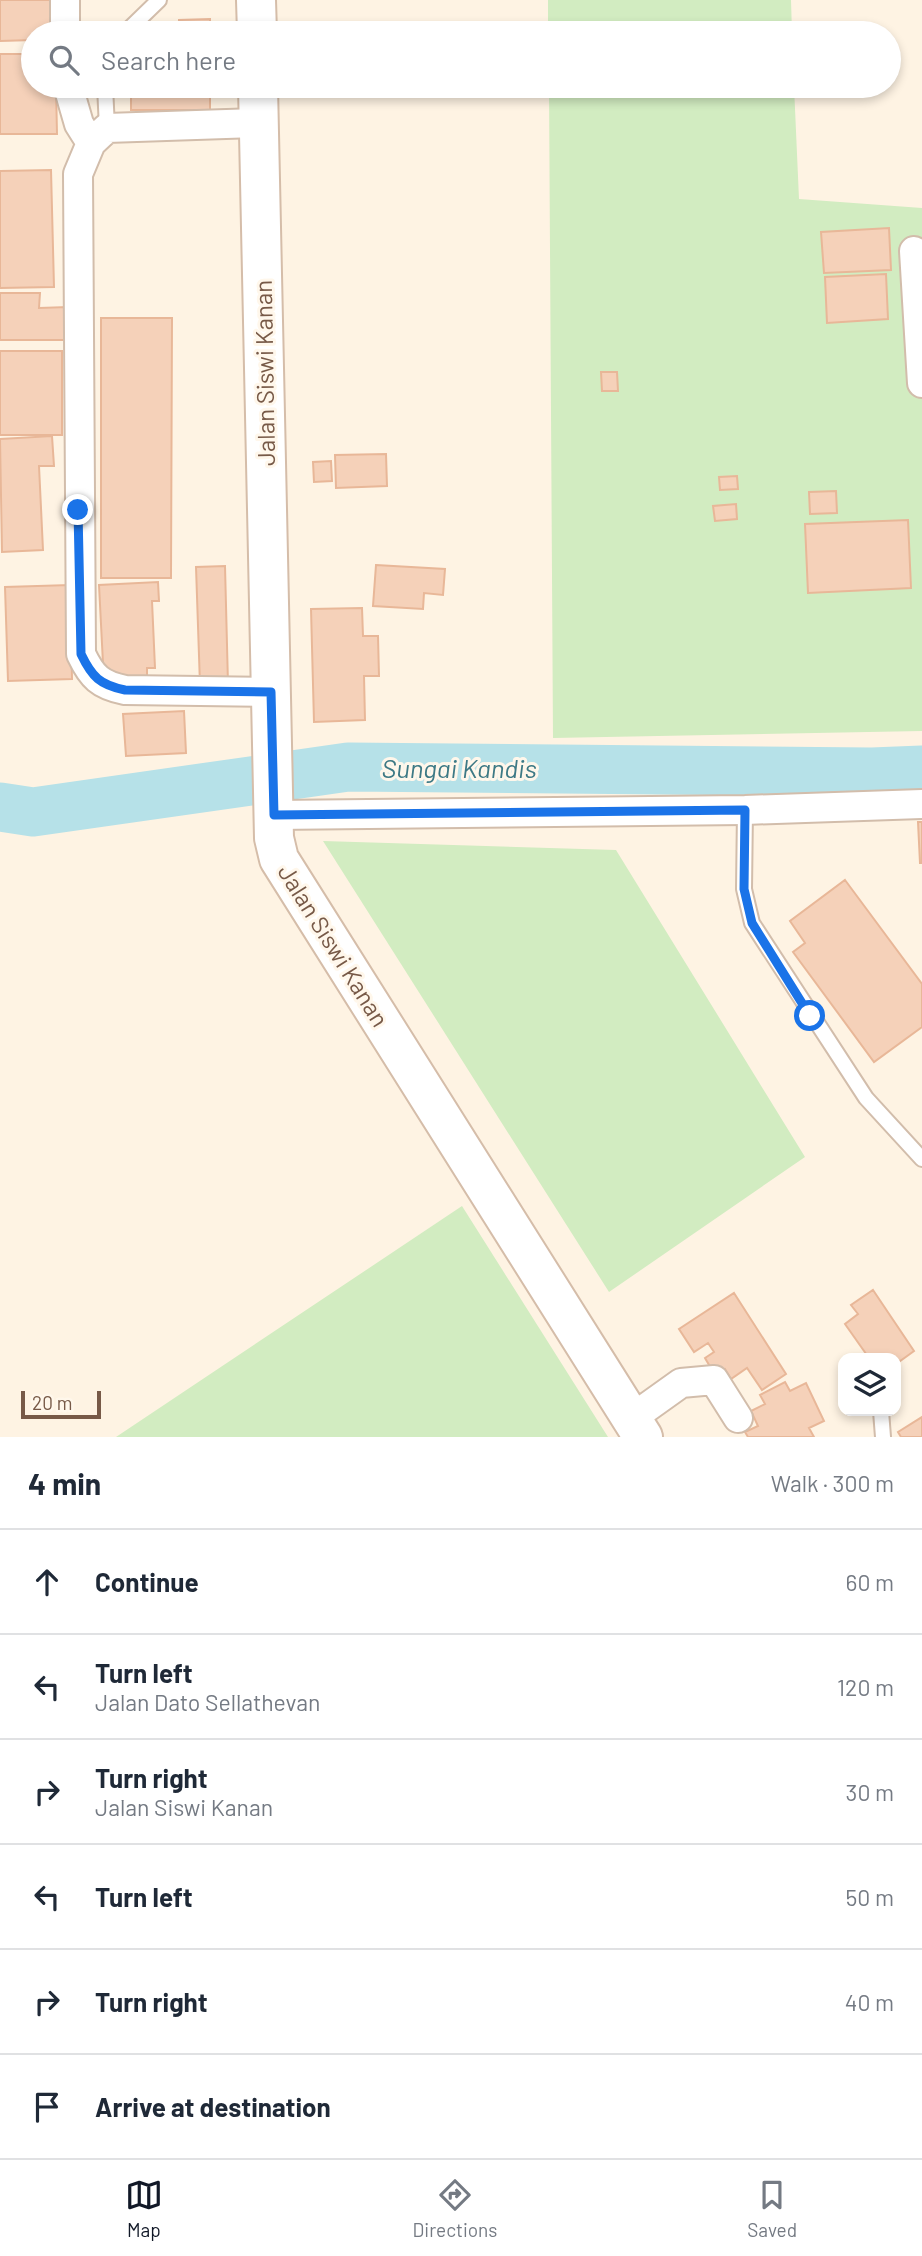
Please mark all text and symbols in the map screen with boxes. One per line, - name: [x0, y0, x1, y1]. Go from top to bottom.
- search box: [21, 21, 901, 98]
- icon: search: [45, 41, 83, 79]
- text: Search here: [101, 44, 236, 75]
- street label: Jalan Siswi Kanan: [248, 280, 280, 466]
- route end: [62, 494, 93, 525]
- water label: Sungai Kandis: [381, 752, 537, 783]
- street label: Jalan Siswi Kanan: [272, 859, 396, 1031]
- route start: [794, 1000, 825, 1031]
- map controls: [838, 1353, 901, 1416]
- button: layers: [838, 1353, 901, 1416]
- scale bar: [21, 1388, 102, 1420]
- text: 20 m: [32, 1391, 72, 1414]
- text: 4 min: [28, 1465, 101, 1501]
- text: Walk · 300 m: [771, 1469, 894, 1497]
- icon: ahead: [28, 1563, 66, 1601]
- text: Continue: [95, 1566, 199, 1597]
- text: 60 m: [846, 1568, 894, 1596]
- text: Turn left: [95, 1657, 193, 1688]
- icon: left: [28, 1668, 66, 1706]
- text: 120 m: [837, 1673, 894, 1701]
- text: Jalan Dato Sellathevan: [95, 1688, 320, 1716]
- text: Turn right: [95, 1762, 208, 1793]
- icon: right: [28, 1773, 66, 1811]
- text: 30 m: [846, 1778, 894, 1806]
- text: Jalan Siswi Kanan: [95, 1793, 273, 1821]
- icon: left: [28, 1878, 66, 1916]
- text: Turn left: [95, 1881, 193, 1912]
- text: 50 m: [846, 1883, 894, 1911]
- icon: right: [28, 1983, 66, 2021]
- text: Turn right: [95, 1986, 208, 2017]
- text: 40 m: [845, 1988, 894, 2016]
- icon: arrive: [28, 2088, 66, 2126]
- text: Arrive at destination: [95, 2091, 331, 2122]
- tab: Map: [125, 2176, 163, 2241]
- tab: Directions: [413, 2176, 498, 2241]
- tab: Saved: [747, 2176, 797, 2241]

